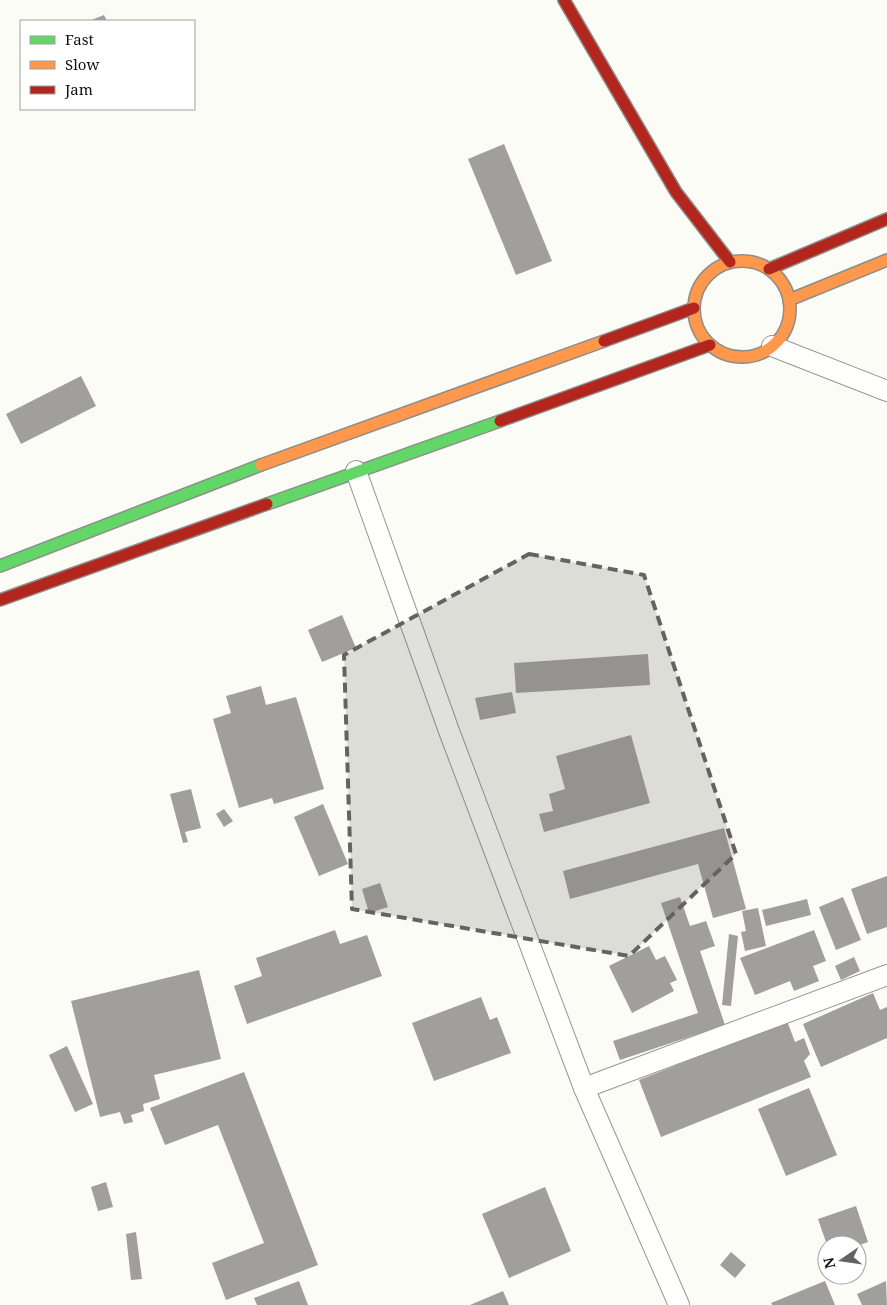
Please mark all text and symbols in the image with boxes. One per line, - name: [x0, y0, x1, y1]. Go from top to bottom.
- legend: [20, 20, 195, 110]
- text: Fast: [65, 29, 94, 49]
- text: Slow: [65, 54, 99, 74]
- text: Jam: [64, 79, 93, 99]
- north arrow: [817, 1235, 867, 1285]
- text: N: [818, 1256, 839, 1271]

